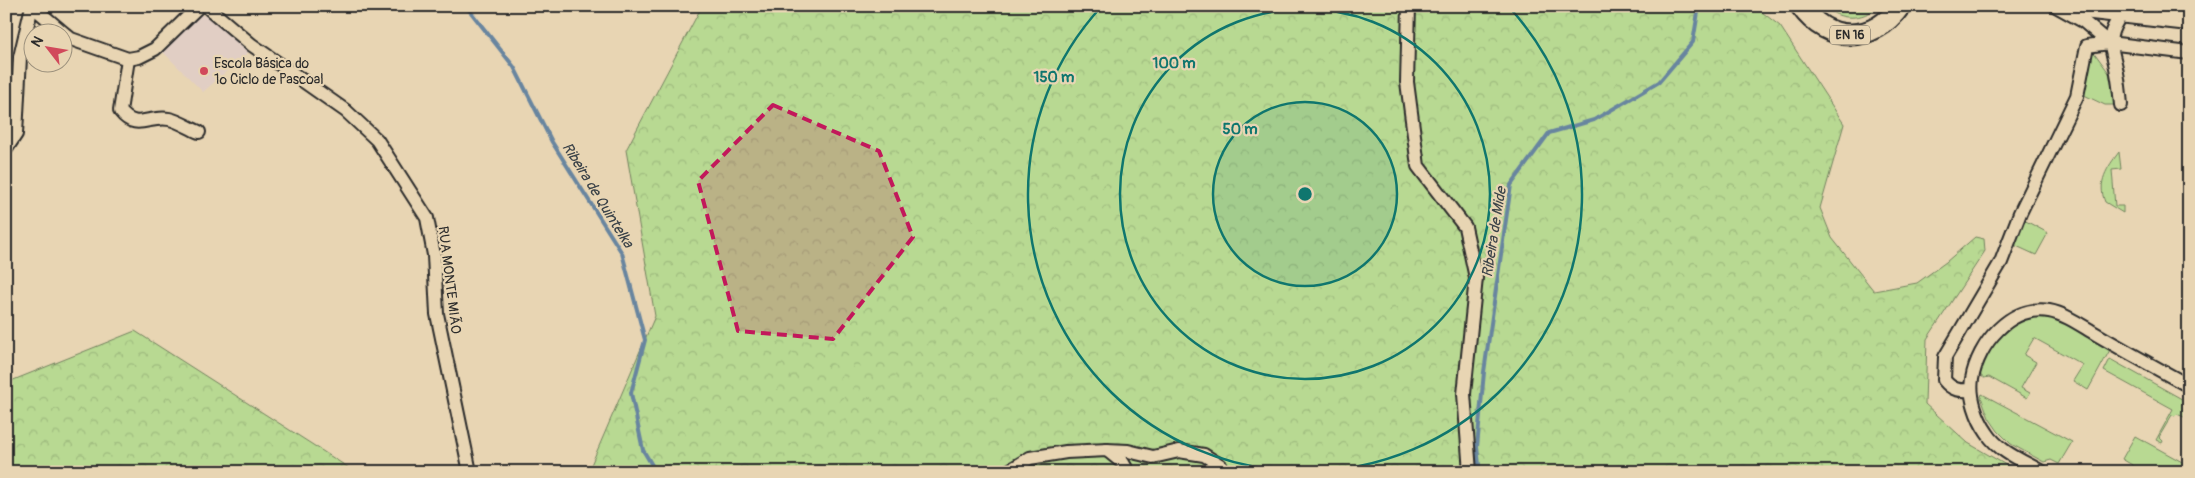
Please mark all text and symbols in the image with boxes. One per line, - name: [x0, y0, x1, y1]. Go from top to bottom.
- north arrow: [22, 22, 72, 72]
- road number: EN 16: [1830, 26, 1870, 44]
- text: N: [28, 33, 47, 50]
- text: 100 m: [1153, 54, 1195, 73]
- place label: Escola Básica do 1º Ciclo de Pascoal: [214, 55, 324, 88]
- marker: Escola Básica do 1º Ciclo de Pascoal: [198, 65, 210, 77]
- text: 150 m: [1034, 68, 1074, 87]
- text: 50 m: [1223, 120, 1257, 139]
- water label: Ribeira de Quintelka: [558, 139, 638, 252]
- water label: Ribeira de Mide: [1478, 184, 1511, 278]
- centre of rings: [1296, 185, 1314, 203]
- street label: RUA MONTE MIÃO: [434, 225, 465, 335]

